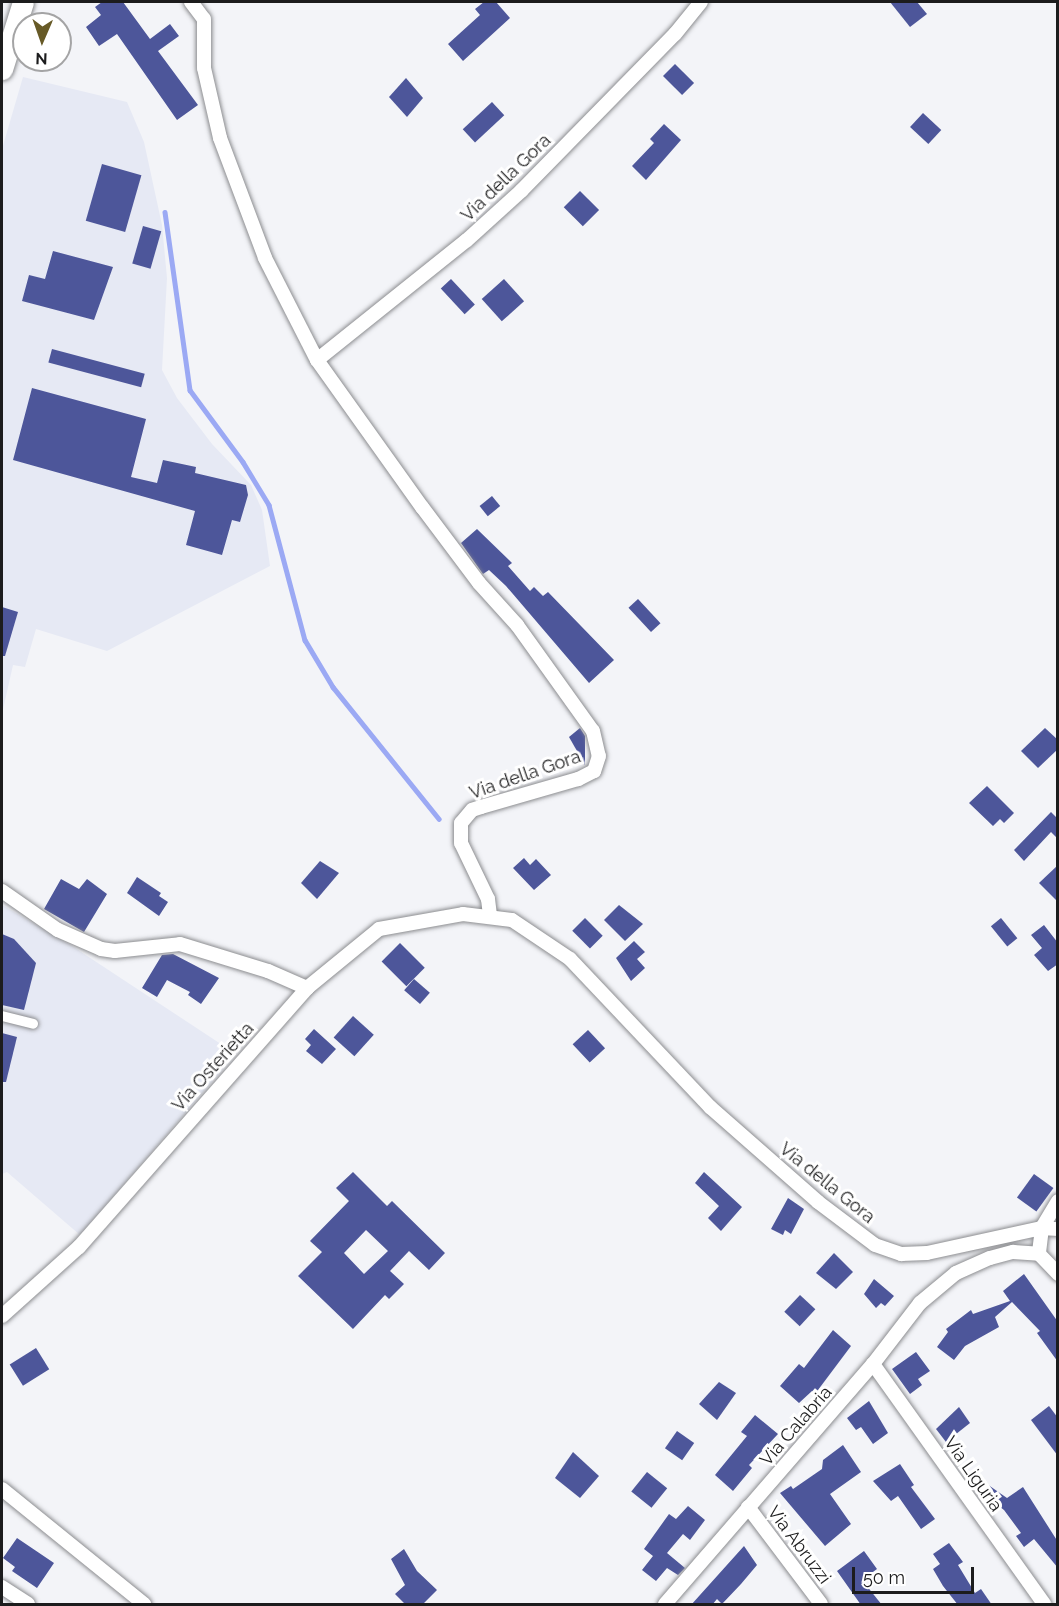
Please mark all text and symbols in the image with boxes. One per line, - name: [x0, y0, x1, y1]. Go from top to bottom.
- north arrow: [12, 12, 72, 72]
- text: N: [35, 49, 48, 68]
- street label: Via della Gora: [457, 130, 555, 226]
- street label: Via della Gora: [467, 746, 583, 804]
- street label: Via Osterietta: [168, 1018, 258, 1116]
- street label: Via della Gora: [775, 1138, 879, 1228]
- street label: Via Calabria: [756, 1382, 836, 1470]
- street label: Via Liguria: [939, 1432, 1007, 1516]
- street label: Via Abruzzi: [763, 1502, 835, 1588]
- scale bar: [855, 1555, 976, 1593]
- text: 50 m: [863, 1567, 905, 1588]

